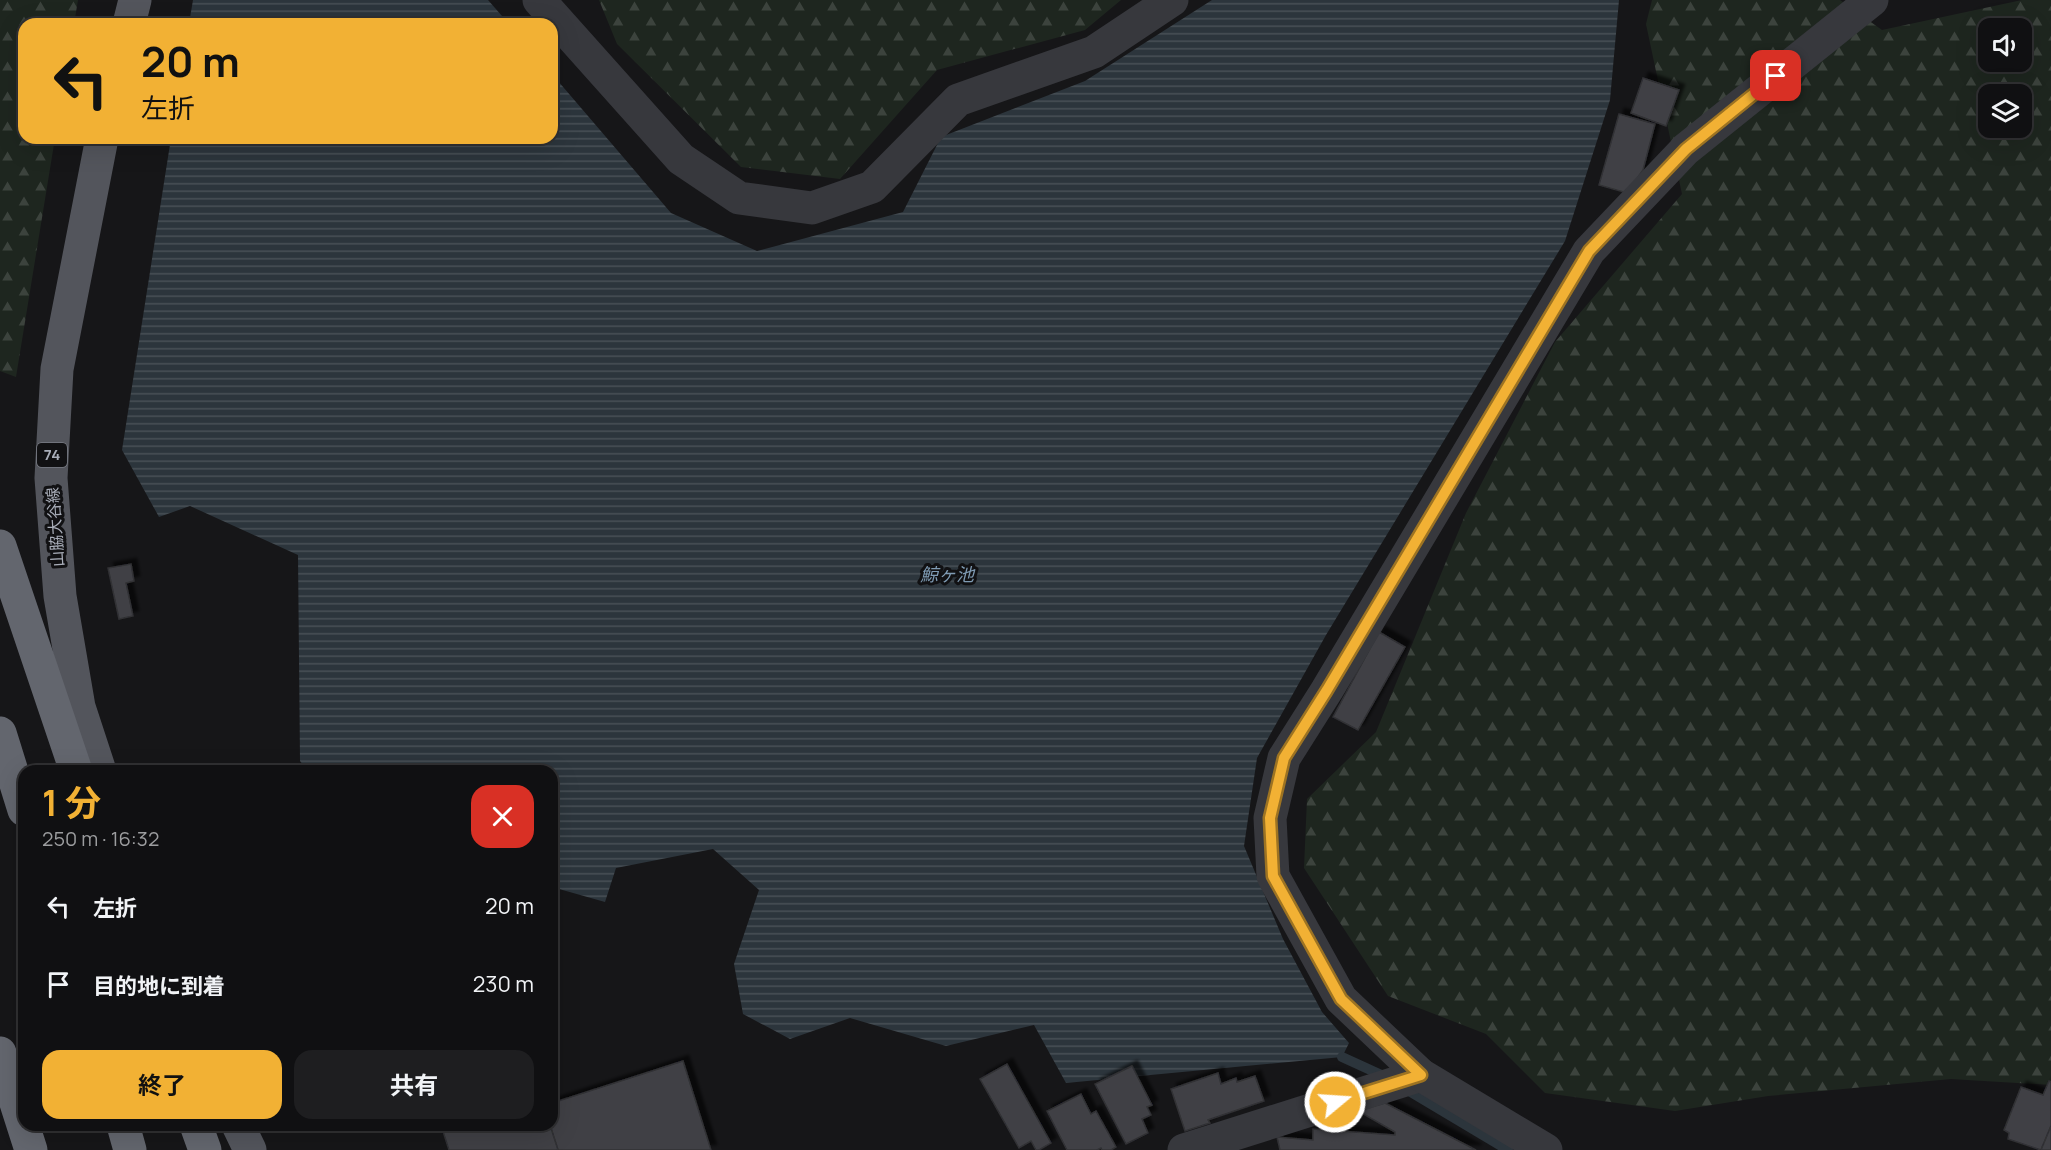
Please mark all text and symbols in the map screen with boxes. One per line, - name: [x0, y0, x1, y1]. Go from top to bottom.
- map controls: [1978, 18, 2032, 138]
- button: sound: [1978, 18, 2032, 72]
- text: 20 m: [141, 32, 240, 90]
- icon: left: [42, 42, 120, 120]
- pin: [1750, 50, 1801, 101]
- icon: arrive: [1759, 59, 1792, 92]
- button: layers: [1978, 84, 2032, 138]
- text: 左折: [141, 89, 195, 126]
- road number: 74: [37, 443, 67, 467]
- street label: 山脇大谷線: [41, 486, 69, 568]
- water label: 鯨ヶ池: [920, 562, 976, 586]
- text: 1 分: [42, 778, 101, 827]
- button: close: [471, 785, 534, 848]
- text: 250 m · 16:32: [42, 825, 159, 852]
- icon: left: [42, 890, 75, 923]
- text: 20 m: [485, 891, 534, 921]
- text: 左折: [93, 893, 137, 923]
- icon: arrive: [42, 968, 75, 1001]
- text: 230 m: [473, 969, 534, 999]
- text: 目的地に到着: [93, 971, 225, 1001]
- button: 終了: [42, 1050, 282, 1119]
- button: 共有: [294, 1050, 534, 1119]
- position arrow: [1303, 1070, 1367, 1134]

